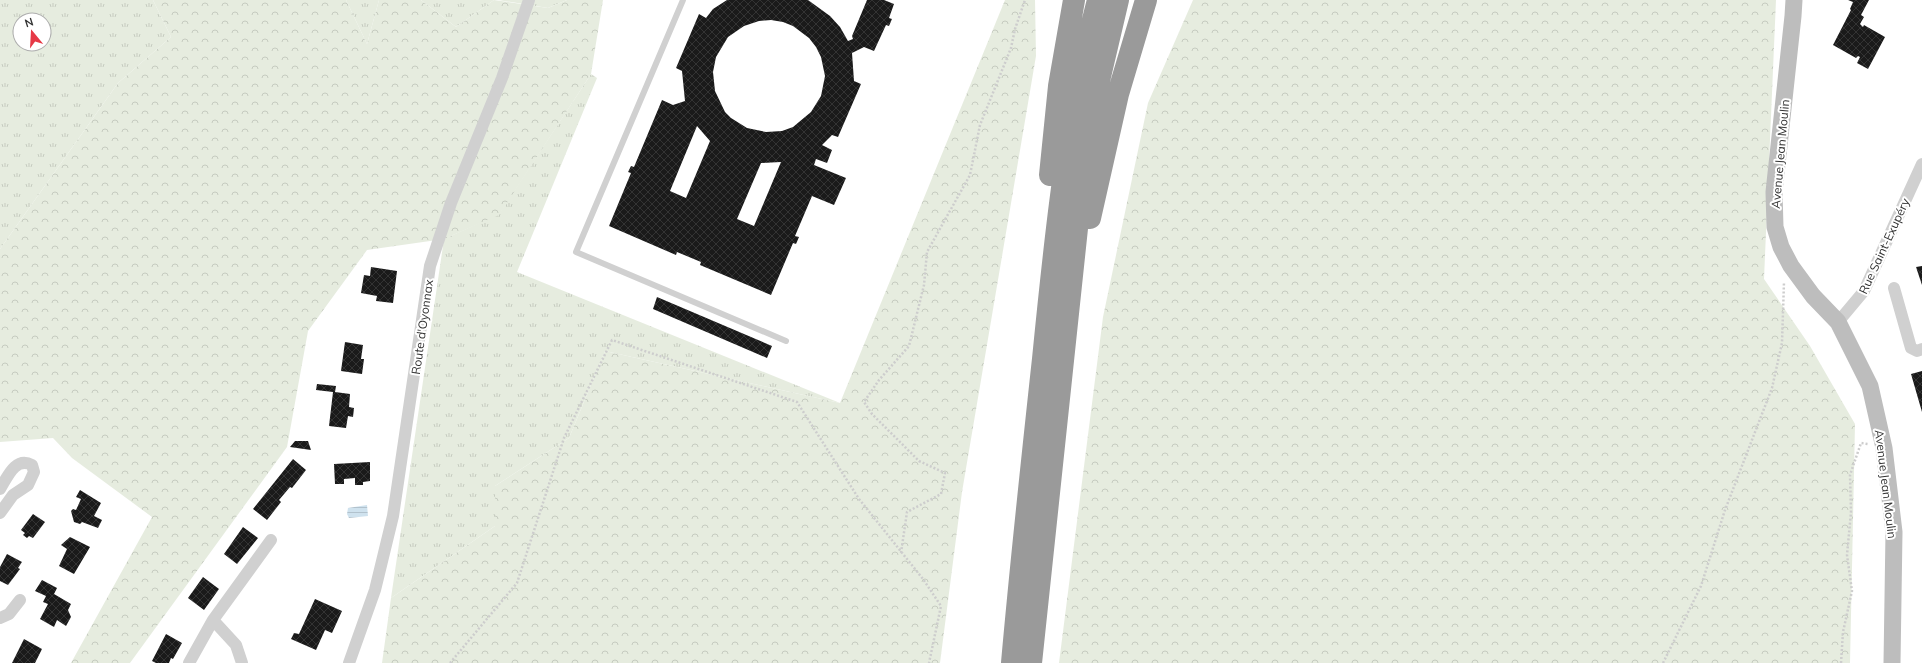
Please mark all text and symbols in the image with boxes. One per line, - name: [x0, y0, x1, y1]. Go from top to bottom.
- north arrow: [12, 12, 52, 52]
- text: N: [23, 15, 35, 30]
- street label: Avenue Jean Moulin: [1768, 99, 1792, 209]
- street label: Rue Saint-Exupéry: [1855, 195, 1913, 296]
- street label: Route d'Oyonnax: [408, 278, 436, 375]
- street label: Avenue Jean Moulin: [1872, 429, 1900, 539]

